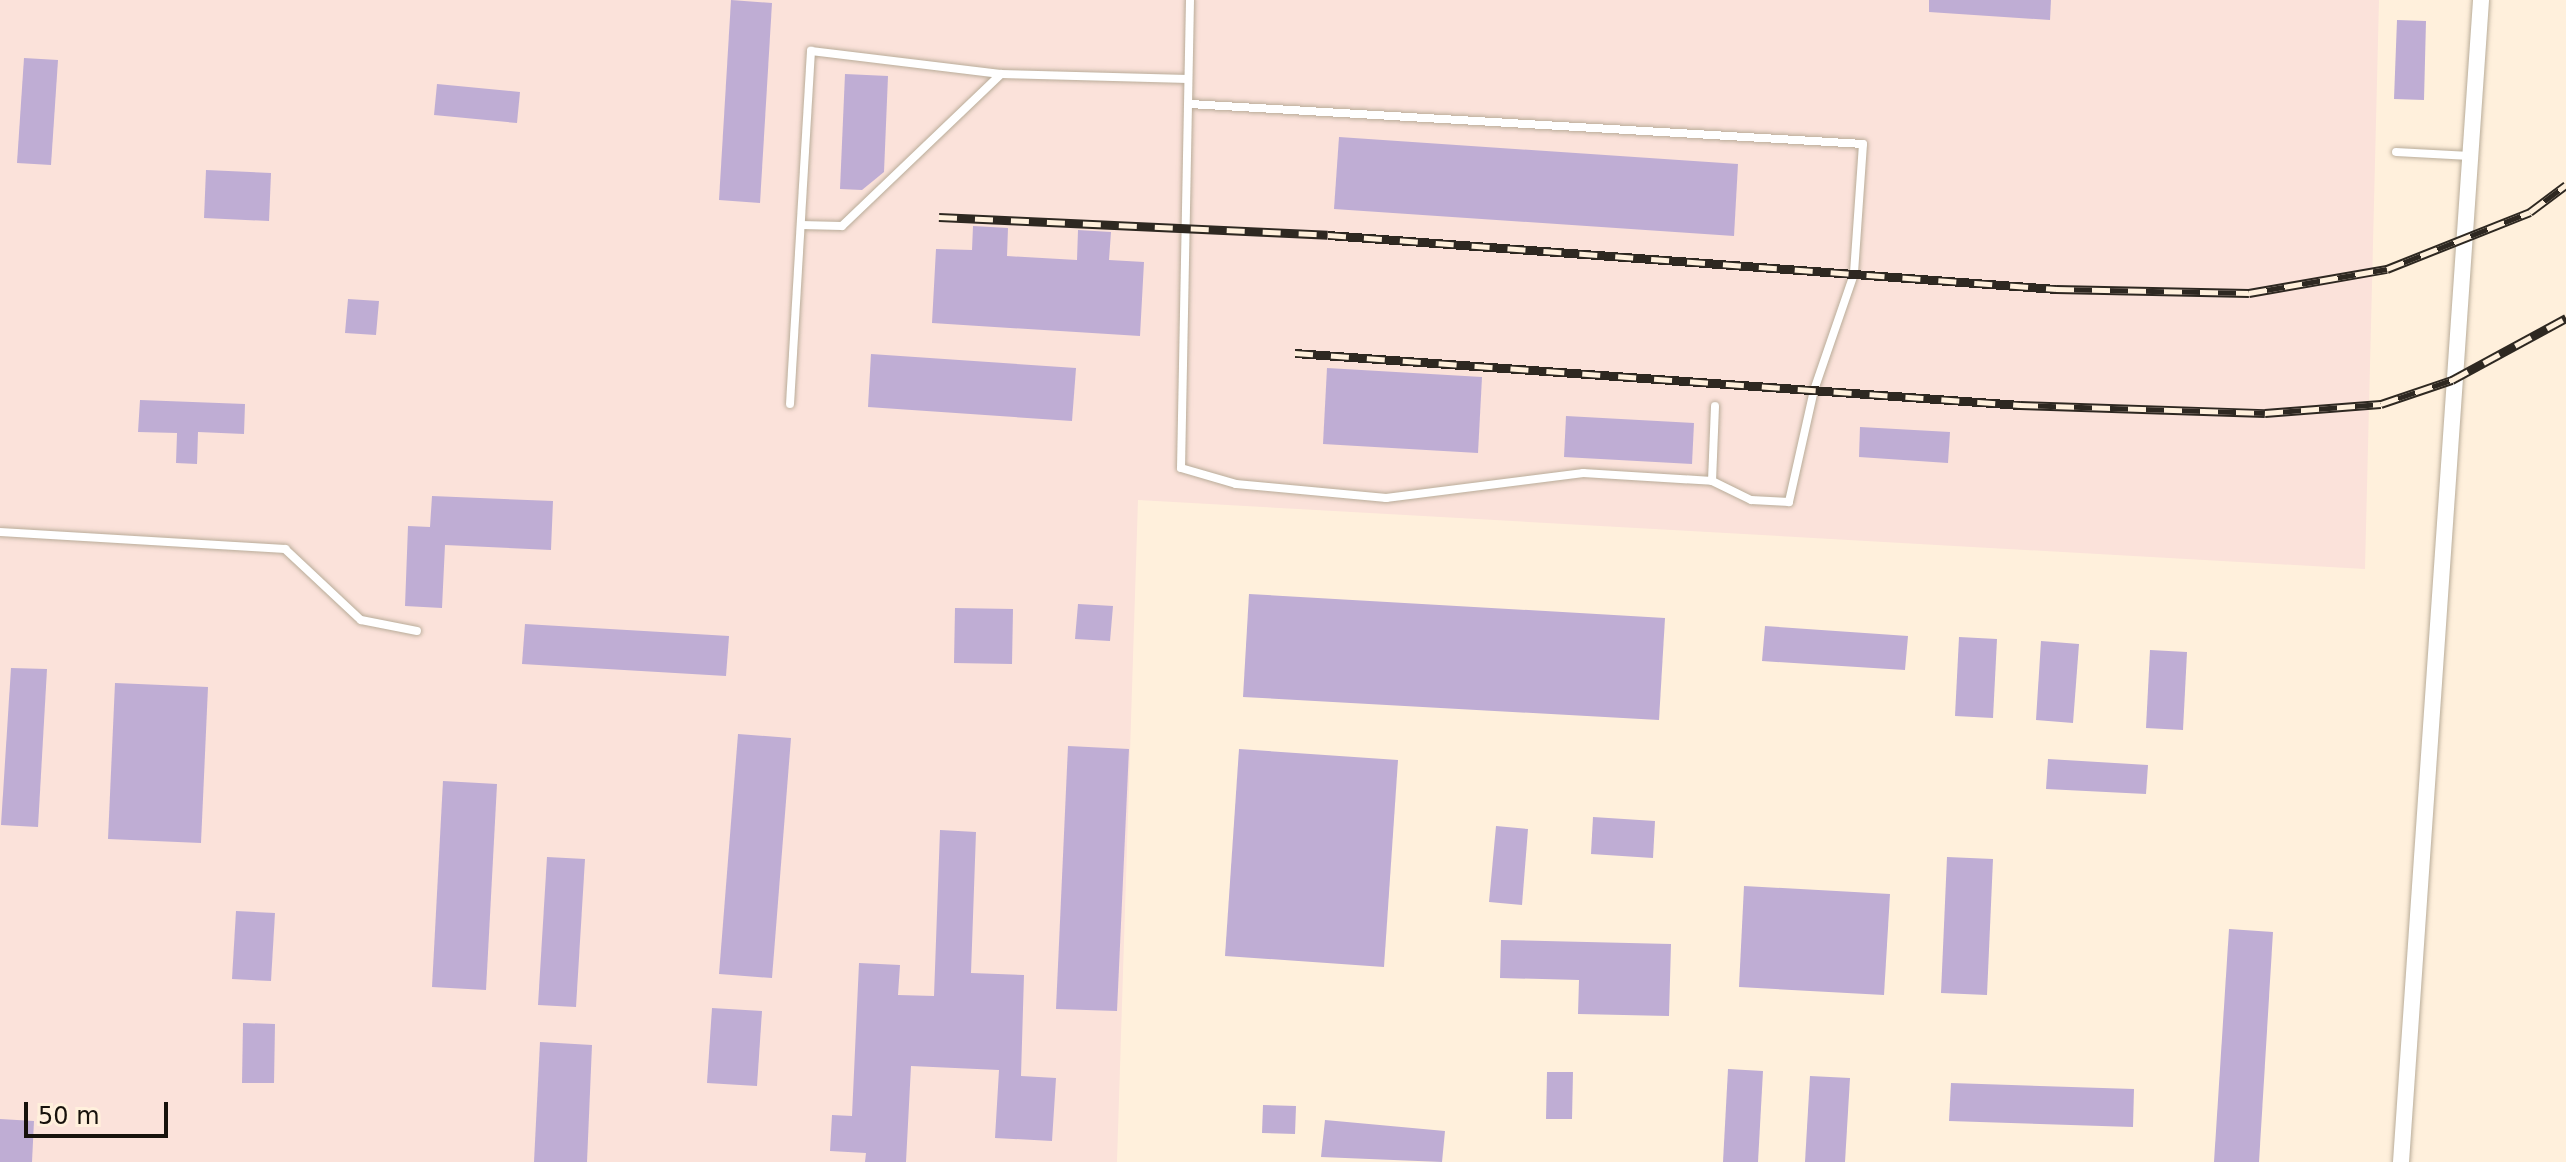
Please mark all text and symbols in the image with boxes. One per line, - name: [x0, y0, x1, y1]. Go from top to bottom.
- scale bar: [28, 1086, 172, 1136]
- text: 50 m: [38, 1102, 100, 1130]

